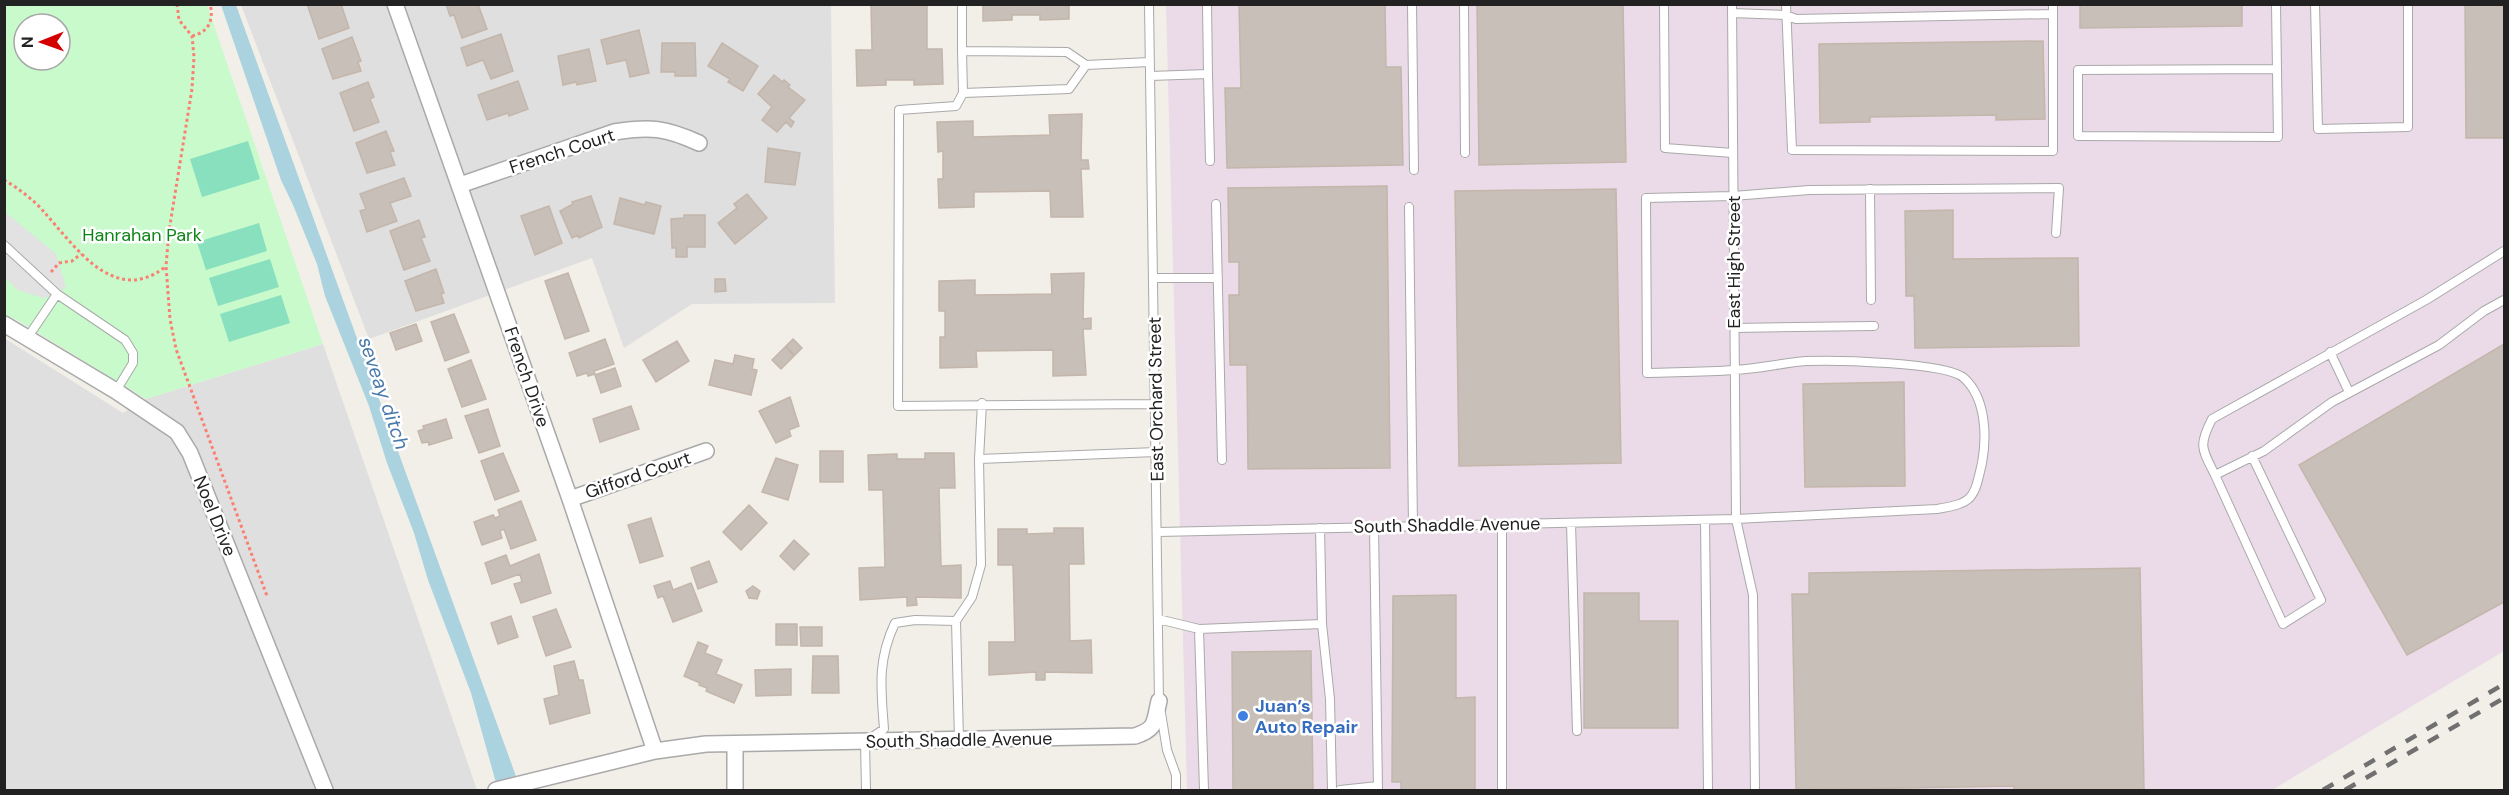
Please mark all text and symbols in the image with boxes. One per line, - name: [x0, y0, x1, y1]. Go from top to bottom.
- north arrow: [12, 12, 72, 72]
- text: N: [17, 36, 38, 48]
- street label: French Court: [506, 123, 618, 179]
- street label: East High Street: [1722, 195, 1746, 329]
- park label: Hanrahan Park: [82, 223, 202, 247]
- street label: East Orchard Street: [1143, 317, 1169, 481]
- street label: French Drive: [499, 324, 555, 430]
- water label: seveay ditch: [353, 333, 415, 453]
- street label: Gifford Court: [582, 446, 694, 504]
- street label: Noel Drive: [188, 472, 242, 560]
- street label: South Shaddle Avenue: [1353, 511, 1541, 539]
- place label: Juan’s Auto Repair: [1255, 694, 1358, 739]
- marker: Juan’s Auto Repair: [1236, 709, 1250, 723]
- street label: South Shaddle Avenue: [865, 726, 1053, 754]

